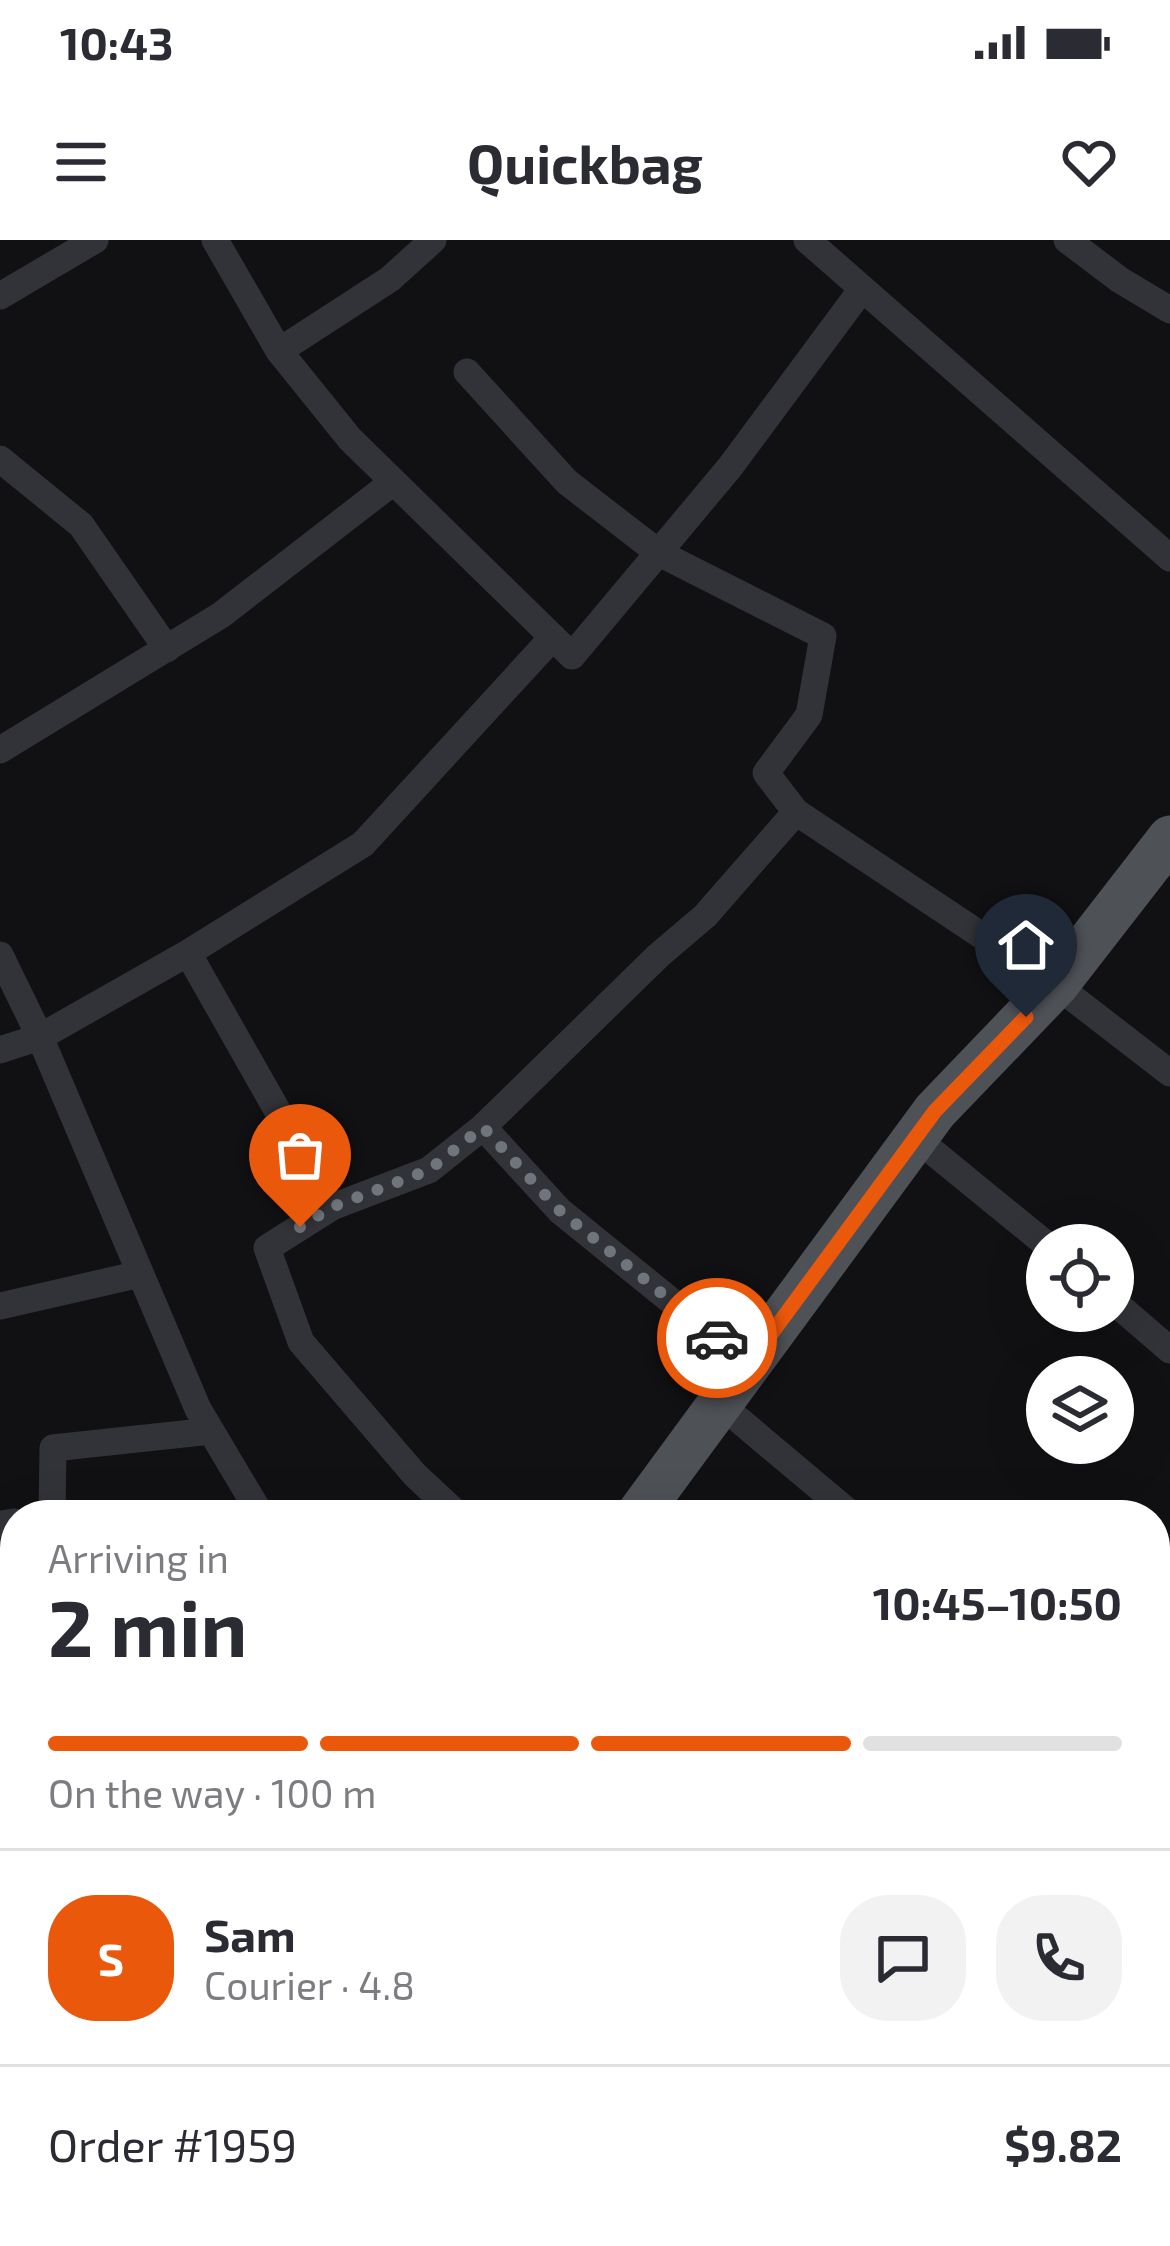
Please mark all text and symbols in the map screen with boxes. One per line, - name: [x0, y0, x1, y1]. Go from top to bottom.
- text: 10:43: [60, 15, 174, 69]
- icon: menu: [48, 129, 114, 195]
- icon: heart: [1056, 129, 1122, 195]
- text: Quickbag: [467, 130, 703, 195]
- pin: [975, 894, 1077, 1017]
- icon: home: [993, 912, 1059, 978]
- pin: [249, 1104, 351, 1227]
- icon: bag: [267, 1122, 333, 1188]
- map controls: [1026, 1224, 1134, 1464]
- button: locate: [1026, 1224, 1134, 1332]
- courier: [657, 1278, 777, 1398]
- icon: car: [684, 1305, 750, 1371]
- button: layers: [1026, 1356, 1134, 1464]
- text: Arriving in: [48, 1534, 229, 1581]
- text: 10:45–10:50: [873, 1575, 1122, 1629]
- text: 2 min: [48, 1579, 247, 1673]
- text: On the way · 100 m: [48, 1769, 376, 1816]
- button: chat: [840, 1895, 966, 2021]
- button: phone: [996, 1895, 1122, 2021]
- text: Sam: [204, 1907, 296, 1961]
- text: S: [98, 1931, 124, 1985]
- text: Courier · 4.8: [204, 1961, 415, 2008]
- text: Order #1959: [48, 2117, 297, 2171]
- text: $9.82: [1004, 2117, 1122, 2171]

